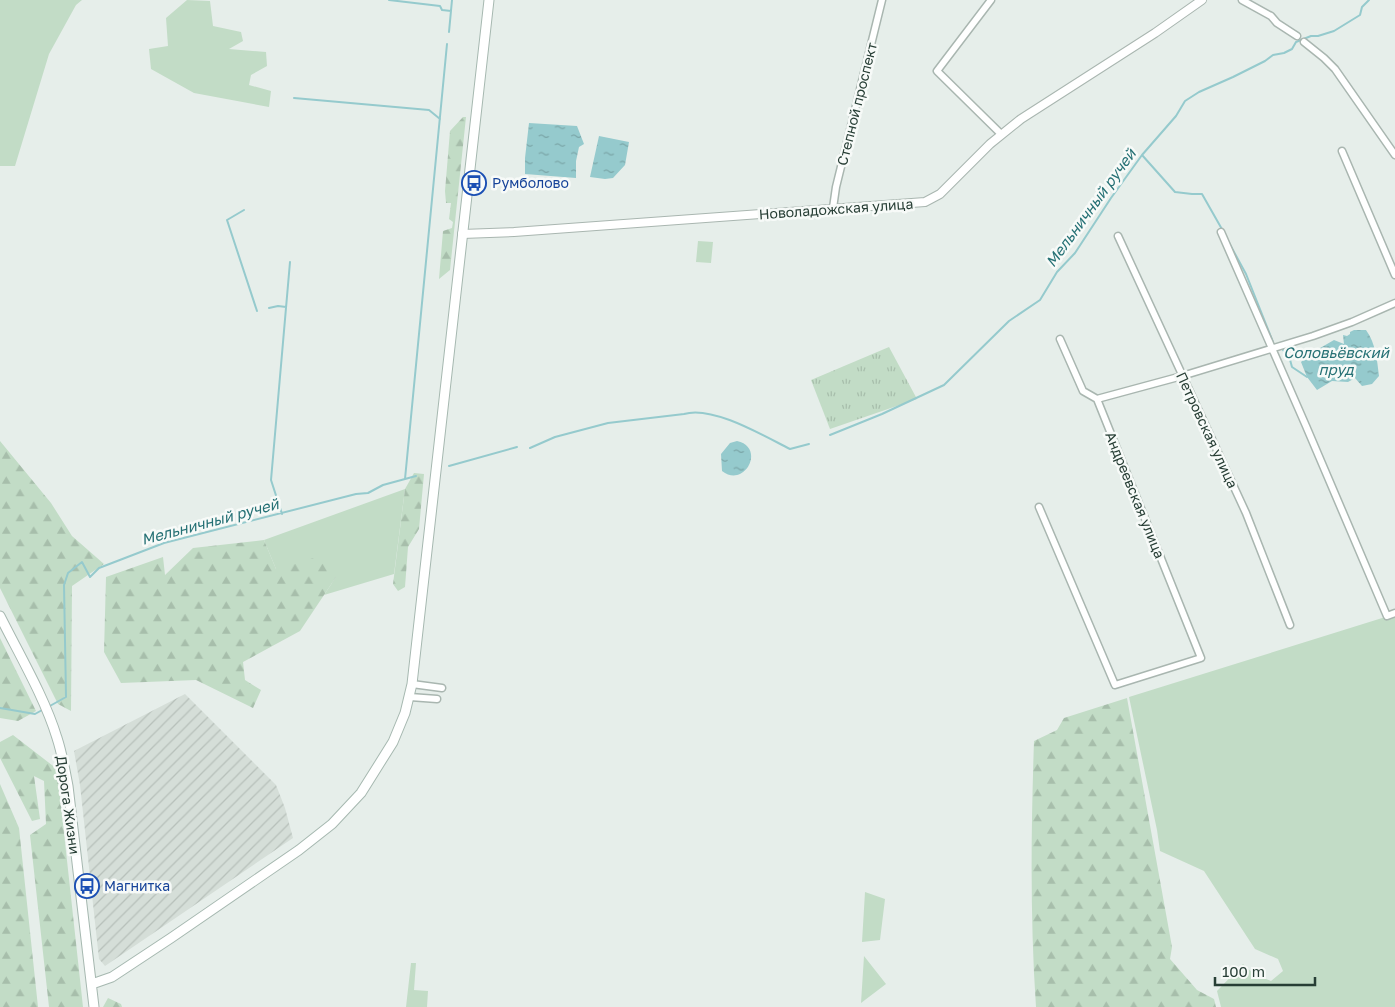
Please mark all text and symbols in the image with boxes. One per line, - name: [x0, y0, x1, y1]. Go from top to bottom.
- street label: Степной проспект: [833, 40, 880, 167]
- water label: Мельничный ручей: [1041, 144, 1140, 270]
- bus stop icon: Румболово: [461, 170, 487, 196]
- place label: Румболово: [492, 174, 569, 191]
- street label: Новоладожская улица: [758, 195, 914, 222]
- water label: Соловьёвский пруд: [1283, 343, 1390, 379]
- street label: Петровская улица: [1173, 369, 1242, 491]
- street label: Андреевская улица: [1102, 429, 1169, 561]
- water label: Мельничный ручей: [139, 494, 281, 549]
- street label: Дорога Жизни: [53, 754, 84, 855]
- bus stop icon: Магнитка: [74, 873, 100, 899]
- place label: Магнитка: [104, 877, 170, 894]
- scale bar: [1215, 954, 1315, 986]
- text: 100 m: [1222, 962, 1265, 980]

